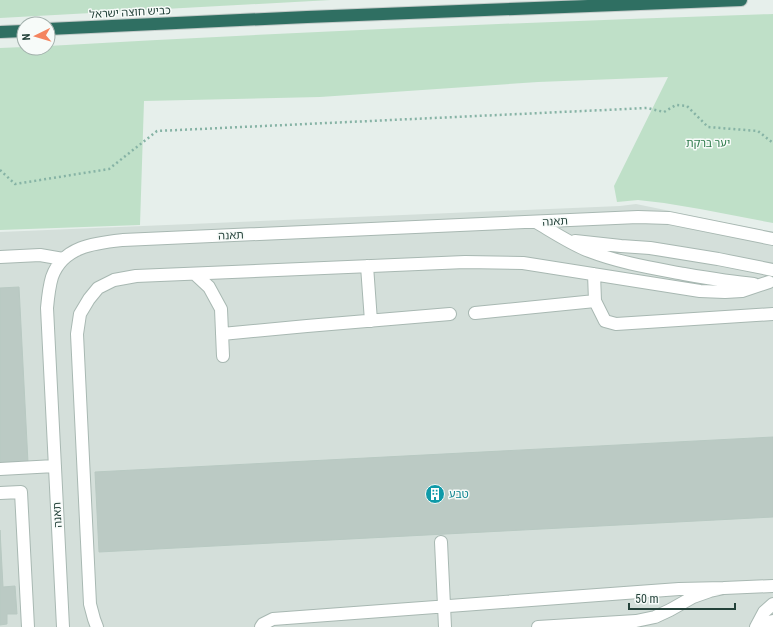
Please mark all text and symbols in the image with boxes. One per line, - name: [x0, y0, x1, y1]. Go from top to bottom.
- street label: כביש חוצה ישראל: [89, 4, 171, 21]
- north arrow: [16, 16, 56, 56]
- text: N: [20, 33, 33, 41]
- park label: יער ברקת: [686, 137, 730, 150]
- street label: תאנה: [542, 214, 568, 229]
- street label: תאנה: [218, 229, 244, 242]
- building icon: טבע: [424, 483, 446, 505]
- place label: טבע: [449, 488, 469, 501]
- street label: תאנה: [50, 502, 65, 528]
- scale bar: [629, 585, 735, 611]
- text: 50 m: [635, 592, 659, 606]

